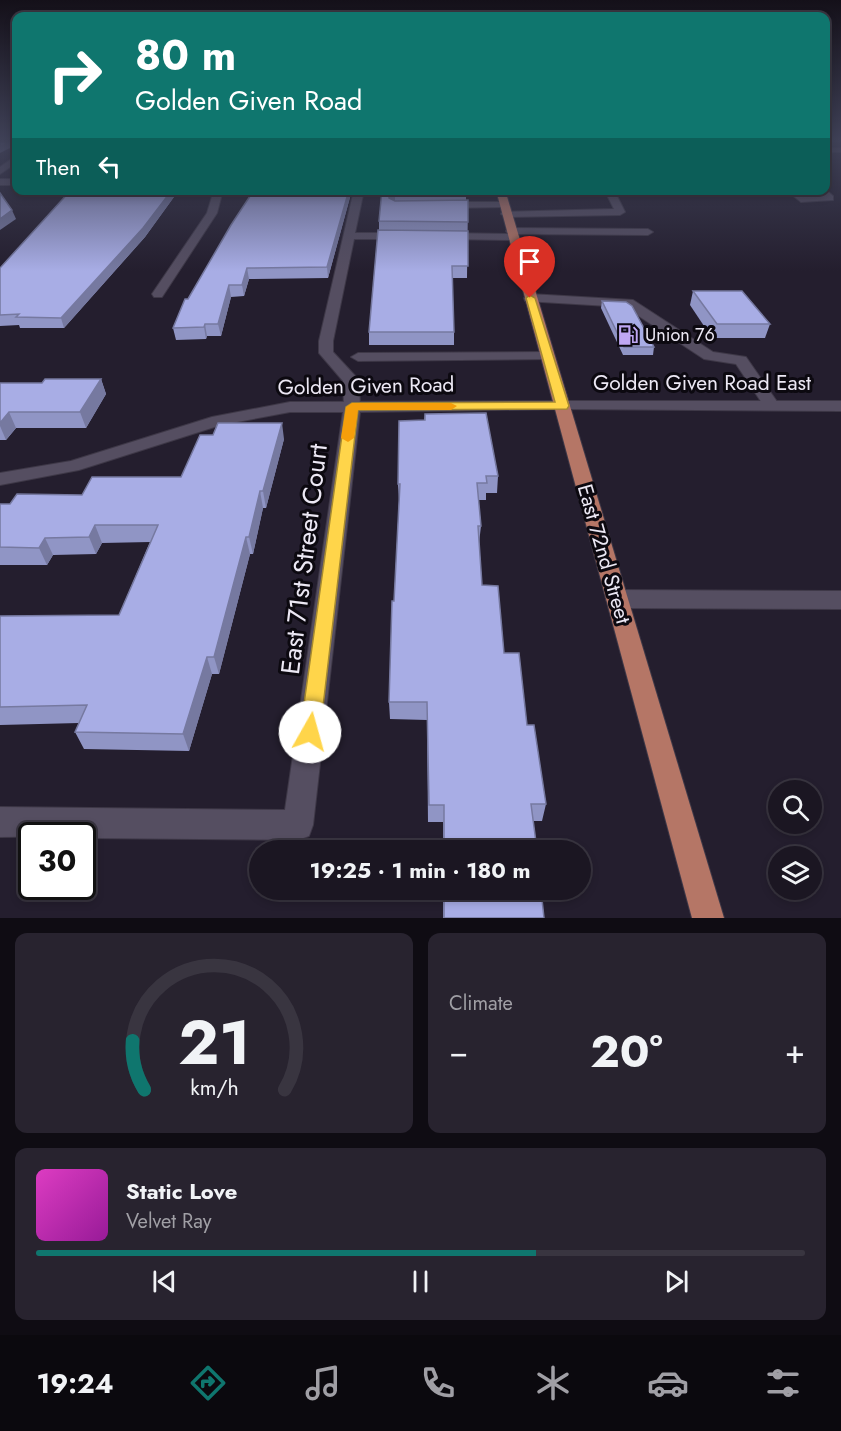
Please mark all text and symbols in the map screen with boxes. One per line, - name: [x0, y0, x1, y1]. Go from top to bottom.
- text: 80 m: [135, 25, 236, 86]
- icon: right: [36, 36, 114, 114]
- text: Golden Given Road: [135, 81, 362, 120]
- icon: left: [93, 150, 126, 183]
- text: Then: [36, 151, 81, 183]
- pin: [504, 236, 555, 298]
- icon: arrive: [513, 245, 546, 278]
- place label: Union 76: [645, 322, 715, 348]
- fuel station icon: Union 76: [616, 323, 640, 347]
- street label: Golden Given Road East: [593, 368, 811, 398]
- street label: Golden Given Road: [277, 369, 455, 403]
- street label: East 71st Street Court: [271, 441, 337, 676]
- street label: East 72nd Street: [570, 481, 638, 627]
- position arrow: [278, 700, 342, 764]
- map controls: [768, 780, 822, 900]
- button: search: [768, 780, 822, 834]
- speed limit sign: 30: [18, 822, 96, 900]
- button: layers: [768, 846, 822, 900]
- text: 19:25 · 1 min · 180 m: [310, 854, 530, 886]
- text: Climate: [449, 989, 513, 1018]
- text: 21: [178, 997, 250, 1087]
- text: 20°: [590, 1019, 663, 1084]
- text: −: [449, 1028, 468, 1075]
- text: +: [785, 1028, 805, 1075]
- text: km/h: [190, 1072, 238, 1103]
- text: Static Love: [126, 1175, 237, 1207]
- text: Velvet Ray: [126, 1207, 212, 1236]
- icon: previous: [148, 1265, 181, 1298]
- icon: pause: [404, 1265, 437, 1298]
- icon: next: [660, 1265, 693, 1298]
- icon: directions: [187, 1362, 229, 1404]
- icon: music: [302, 1362, 344, 1404]
- icon: phone: [417, 1362, 459, 1404]
- icon: climate: [532, 1362, 574, 1404]
- icon: car: [647, 1362, 689, 1404]
- icon: filters: [762, 1362, 804, 1404]
- text: 19:24: [37, 1364, 114, 1403]

